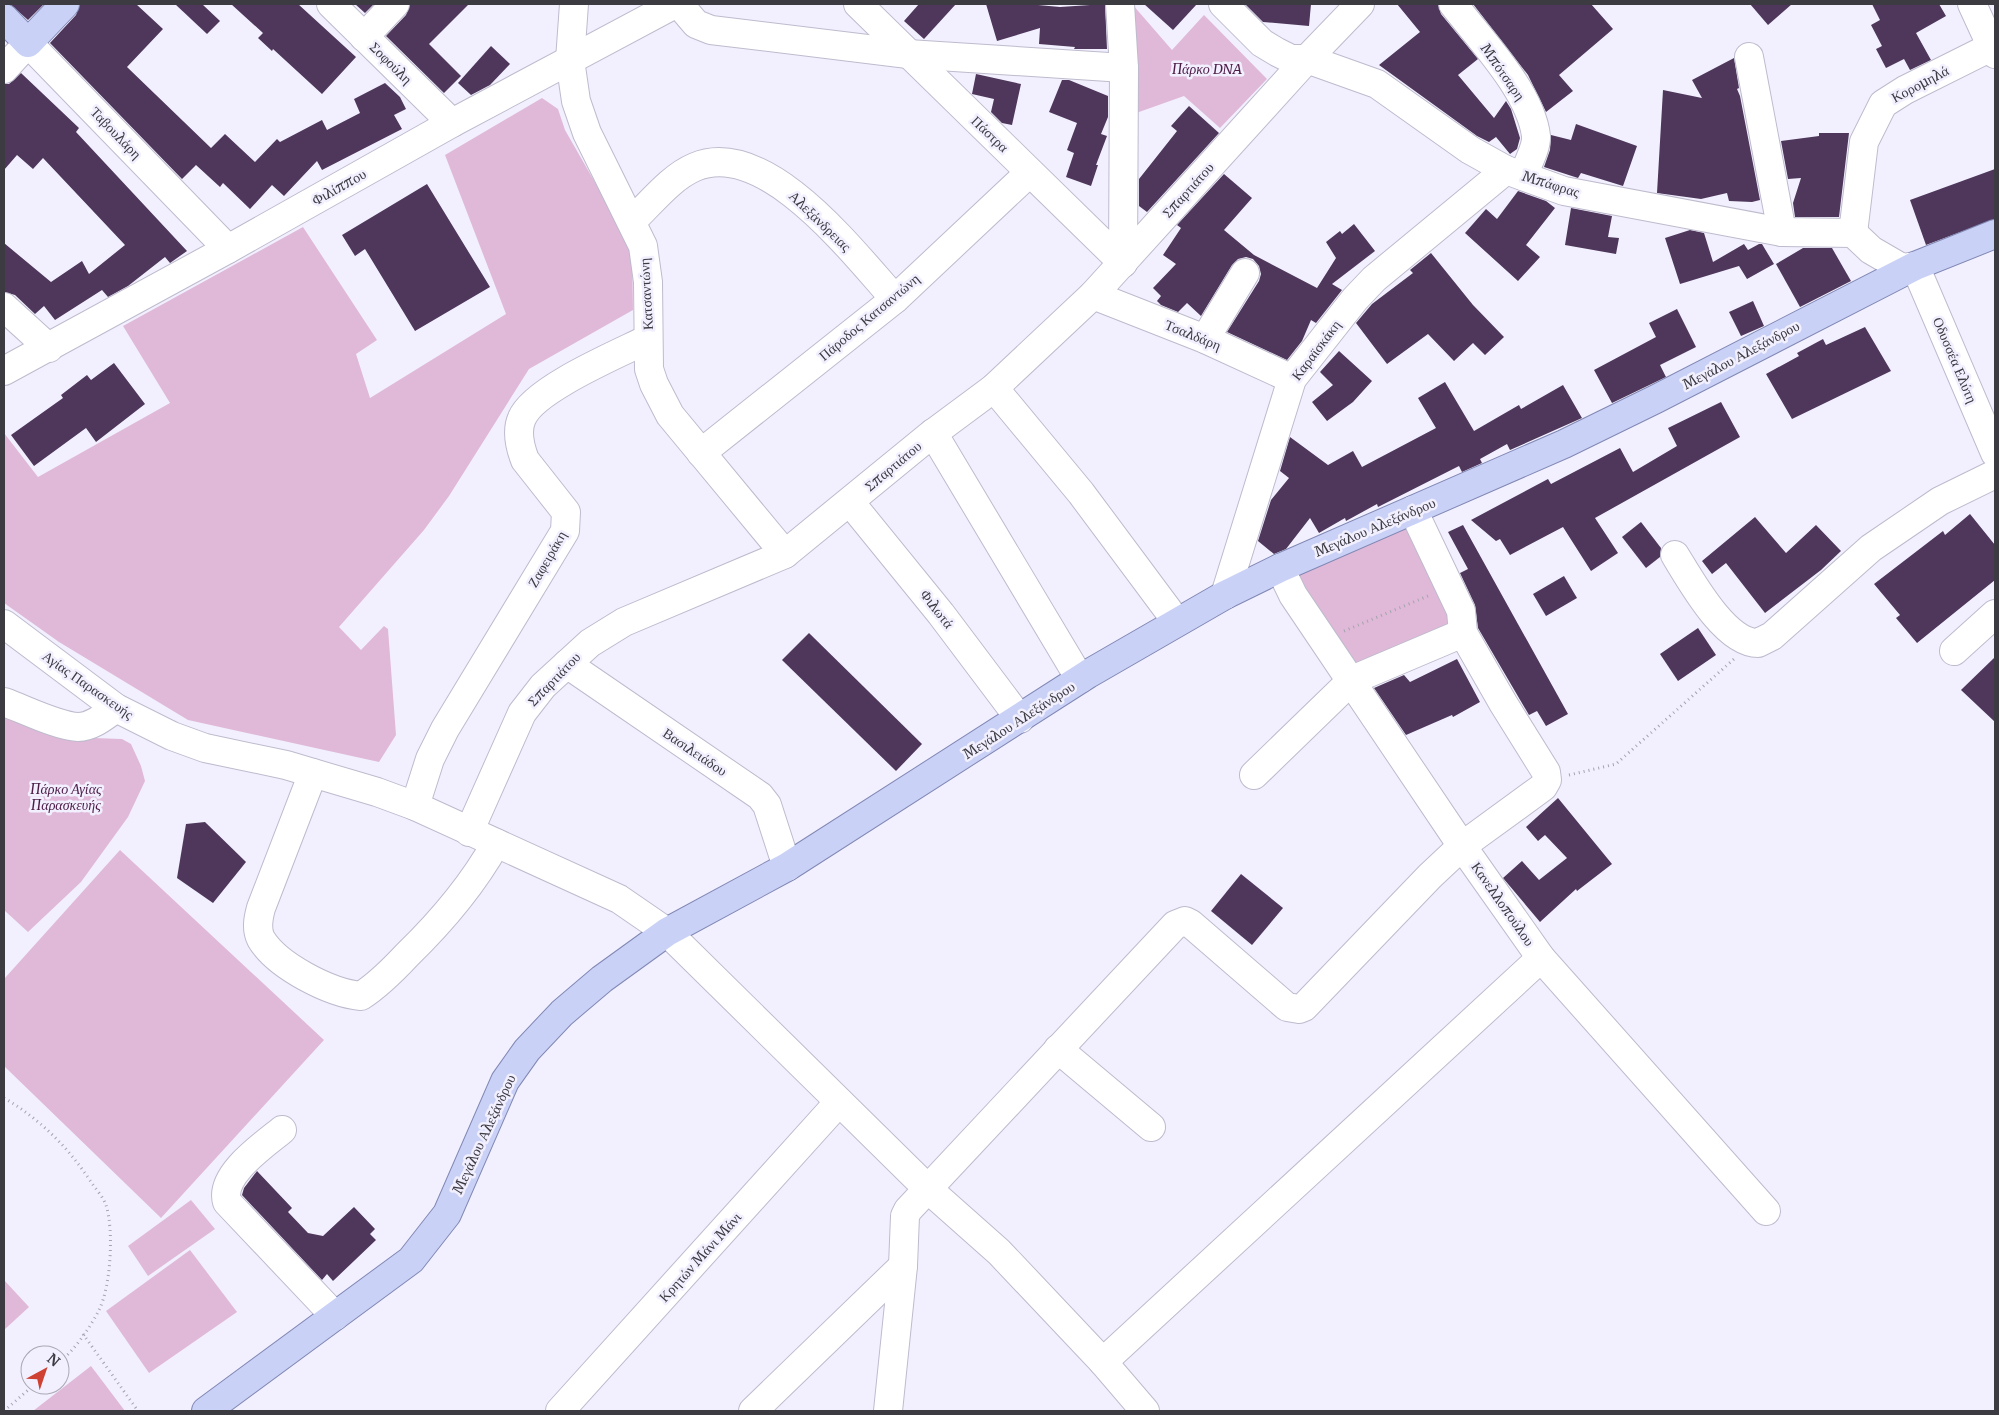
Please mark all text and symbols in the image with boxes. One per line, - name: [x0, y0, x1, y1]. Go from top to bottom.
- street label: Σοφούλη: [366, 38, 416, 88]
- street label: Μπότσαρη: [1477, 40, 1529, 104]
- park label: Πάρκο DNA: [1172, 60, 1243, 78]
- street label: Κορομηλά: [1888, 61, 1952, 107]
- street label: Ταβουλάρη: [87, 103, 145, 163]
- street label: Πάστρα: [968, 112, 1013, 157]
- street label: Σπαρτιάτου: [1158, 158, 1218, 222]
- street label: Φιλίππου: [309, 165, 369, 209]
- street label: Μπάφρας: [1520, 167, 1582, 201]
- street label: Αλεξάνδρειας: [785, 187, 855, 255]
- street label: Κατσαντώνη: [635, 257, 657, 331]
- street label: Πάροδος Κατσαντώνη: [815, 270, 923, 364]
- street label: Οδυσσέα Ελύτη: [1929, 314, 1981, 406]
- street label: Τσαλδάρη: [1162, 316, 1224, 354]
- street label: Καραϊσκάκη: [1287, 316, 1345, 384]
- street label: Μεγάλου Αλεξάνδρου: [1680, 317, 1803, 393]
- street label: Σπαρτιάτου: [861, 437, 925, 495]
- street label: Μεγάλου Αλεξάνδρου: [1312, 493, 1438, 561]
- street label: Ζαφειράκη: [524, 528, 570, 590]
- street label: Φιλωτά: [916, 586, 958, 633]
- street label: Αγίας Παρασκευής: [39, 647, 137, 723]
- street label: Σπαρτιάτου: [524, 648, 584, 710]
- street label: Μεγάλου Αλεξάνδρου: [960, 677, 1078, 763]
- street label: Βασιλειάδου: [659, 724, 731, 780]
- park label: Πάρκο Αγίας Παρασκευής: [30, 780, 102, 814]
- street label: Κανελλοπούλου: [1467, 859, 1539, 949]
- street label: Μεγάλου Αλεξάνδρου: [448, 1071, 520, 1197]
- street label: Κρητών Μάνι Μάνι: [655, 1208, 745, 1306]
- north arrow: [20, 1345, 70, 1395]
- text: N: [43, 1350, 63, 1370]

